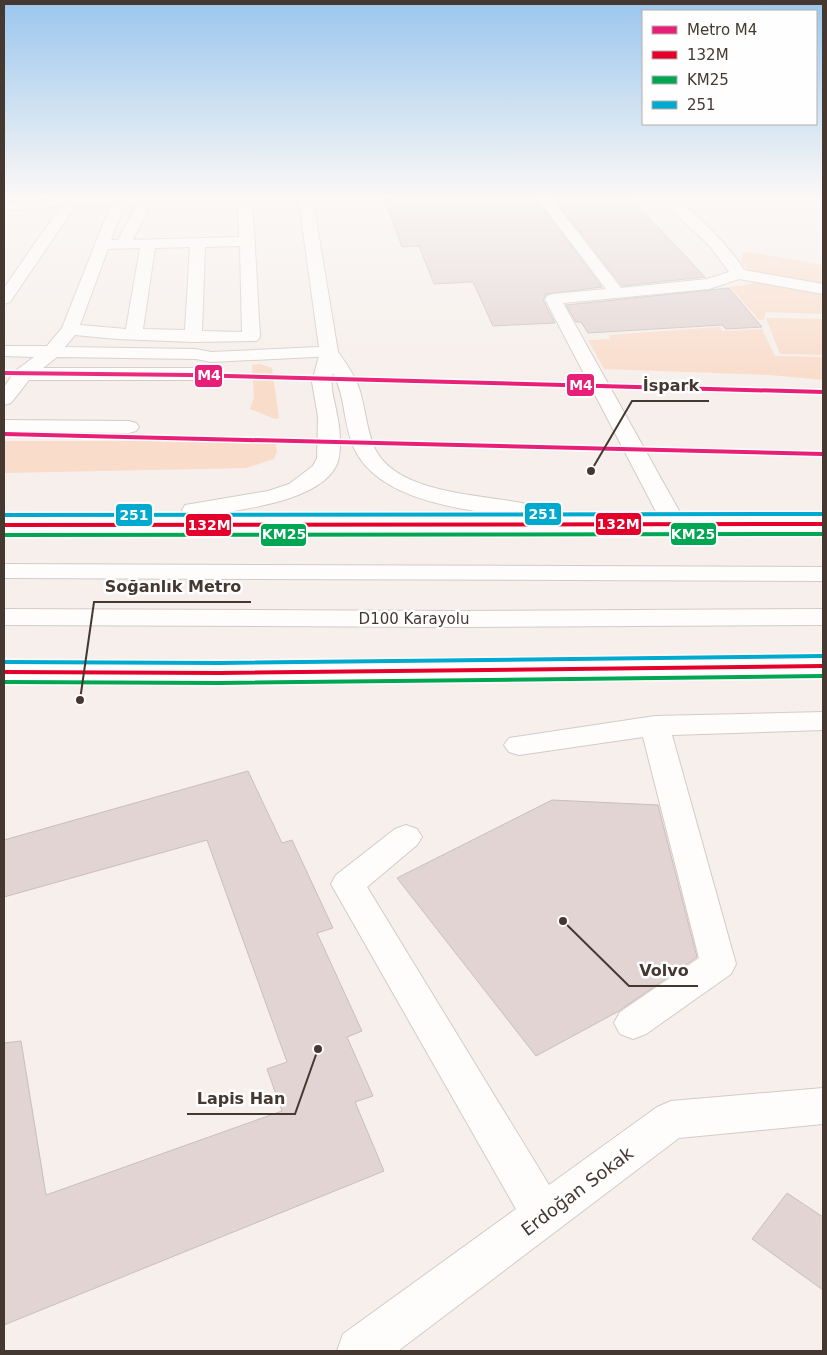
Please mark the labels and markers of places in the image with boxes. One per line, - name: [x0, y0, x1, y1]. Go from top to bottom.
- callout: İspark: [632, 370, 709, 401]
- callout: Soğanlık Metro: [94, 571, 251, 602]
- callout: Volvo: [629, 955, 698, 986]
- callout: Lapis Han: [187, 1083, 295, 1114]

